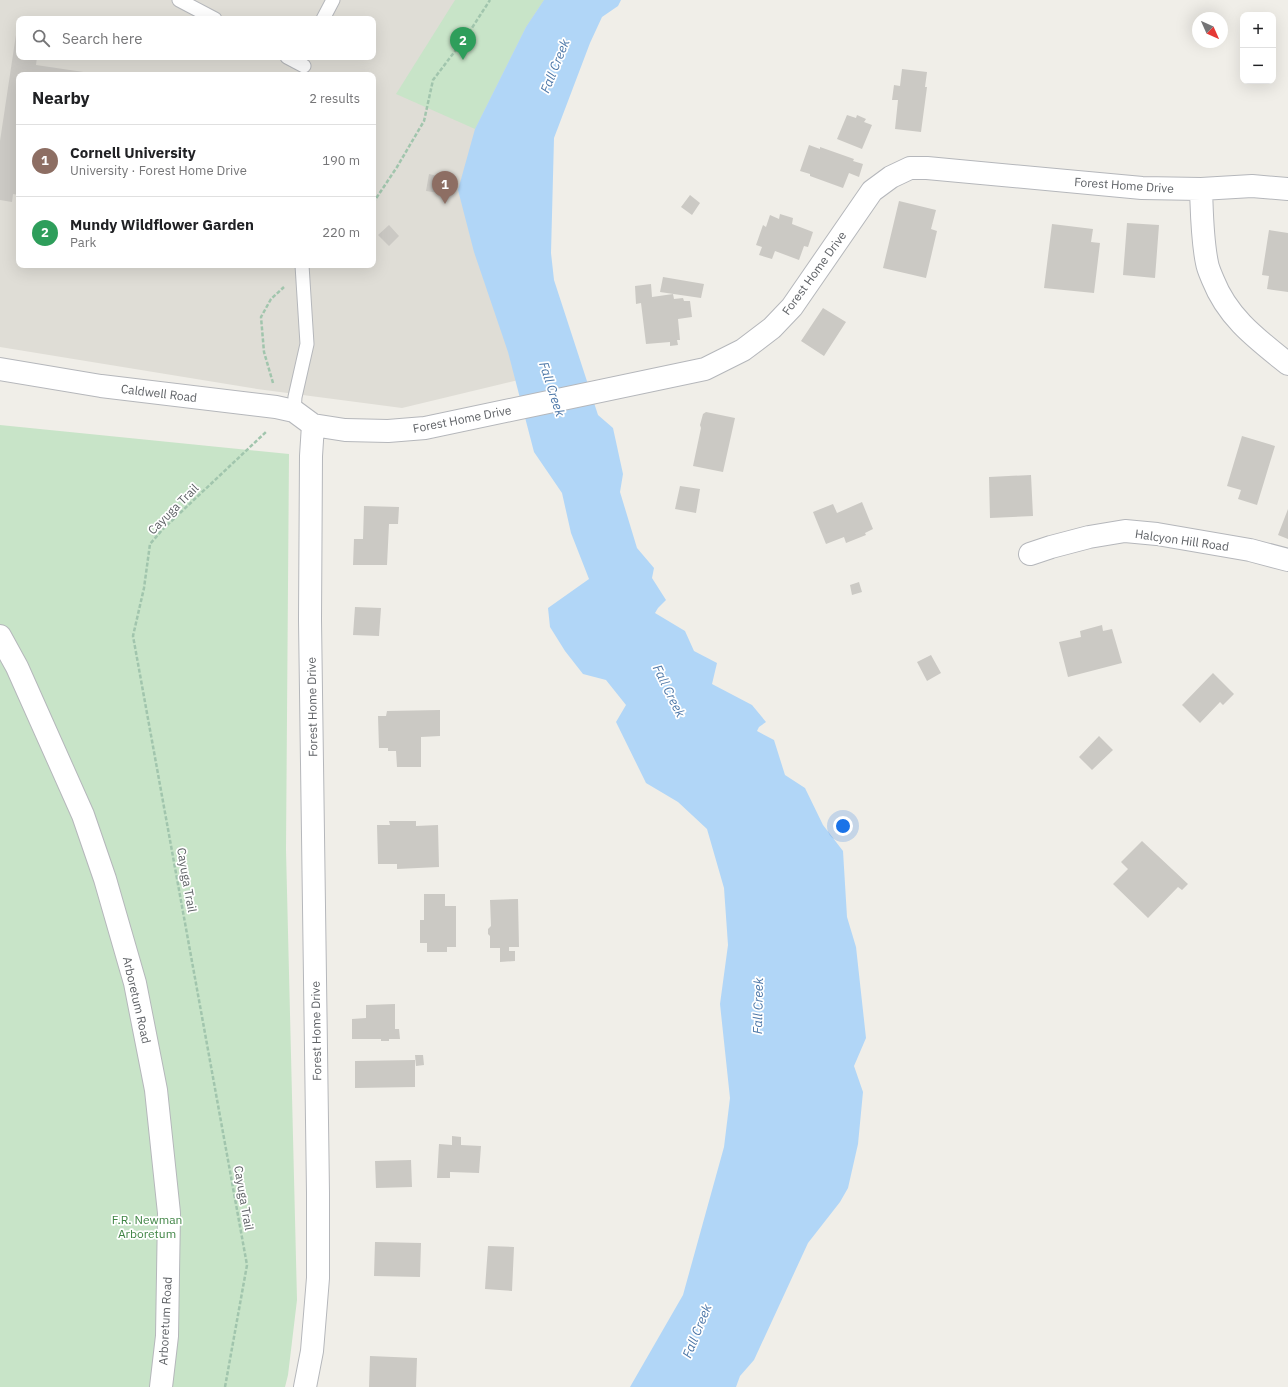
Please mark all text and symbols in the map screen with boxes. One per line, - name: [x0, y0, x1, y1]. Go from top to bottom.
- north arrow: [1192, 12, 1228, 48]
- map controls: [1240, 12, 1276, 84]
- button: +: [1240, 12, 1276, 48]
- search box: [16, 16, 376, 60]
- icon: search: [30, 27, 52, 49]
- pin: 2: [450, 27, 476, 60]
- text: Search here: [62, 29, 142, 48]
- water label: Fall Creek: [537, 36, 574, 95]
- button: −: [1240, 48, 1276, 84]
- text: Nearby: [32, 87, 90, 109]
- text: 2 results: [309, 90, 360, 107]
- text: Cornell University: [70, 143, 196, 162]
- text: 1: [41, 152, 49, 169]
- text: 190 m: [322, 152, 360, 169]
- text: University · Forest Home Drive: [70, 162, 247, 179]
- pin: 1: [432, 171, 458, 204]
- street label: Forest Home Drive: [1074, 174, 1175, 196]
- text: Mundy Wildflower Garden: [70, 215, 254, 234]
- text: 2: [41, 224, 49, 241]
- text: 220 m: [322, 224, 360, 241]
- street label: Forest Home Drive: [779, 228, 850, 318]
- text: Park: [70, 234, 96, 251]
- water label: Fall Creek: [535, 359, 569, 419]
- street label: Caldwell Road: [120, 381, 198, 405]
- street label: Forest Home Drive: [412, 402, 513, 436]
- street label: Cayuga Trail: [145, 481, 201, 537]
- street label: Halcyon Hill Road: [1134, 526, 1230, 554]
- street label: Forest Home Drive: [304, 657, 320, 757]
- water label: Fall Creek: [649, 662, 689, 720]
- your location: [833, 816, 853, 836]
- street label: Cayuga Trail: [174, 846, 200, 914]
- street label: Arboretum Road: [120, 955, 154, 1045]
- water label: Fall Creek: [749, 977, 767, 1034]
- street label: Forest Home Drive: [308, 981, 324, 1081]
- street label: Cayuga Trail: [231, 1164, 257, 1232]
- park label: F.R. Newman Arboretum: [112, 1212, 182, 1241]
- street label: Arboretum Road: [155, 1276, 175, 1366]
- water label: Fall Creek: [679, 1301, 716, 1360]

